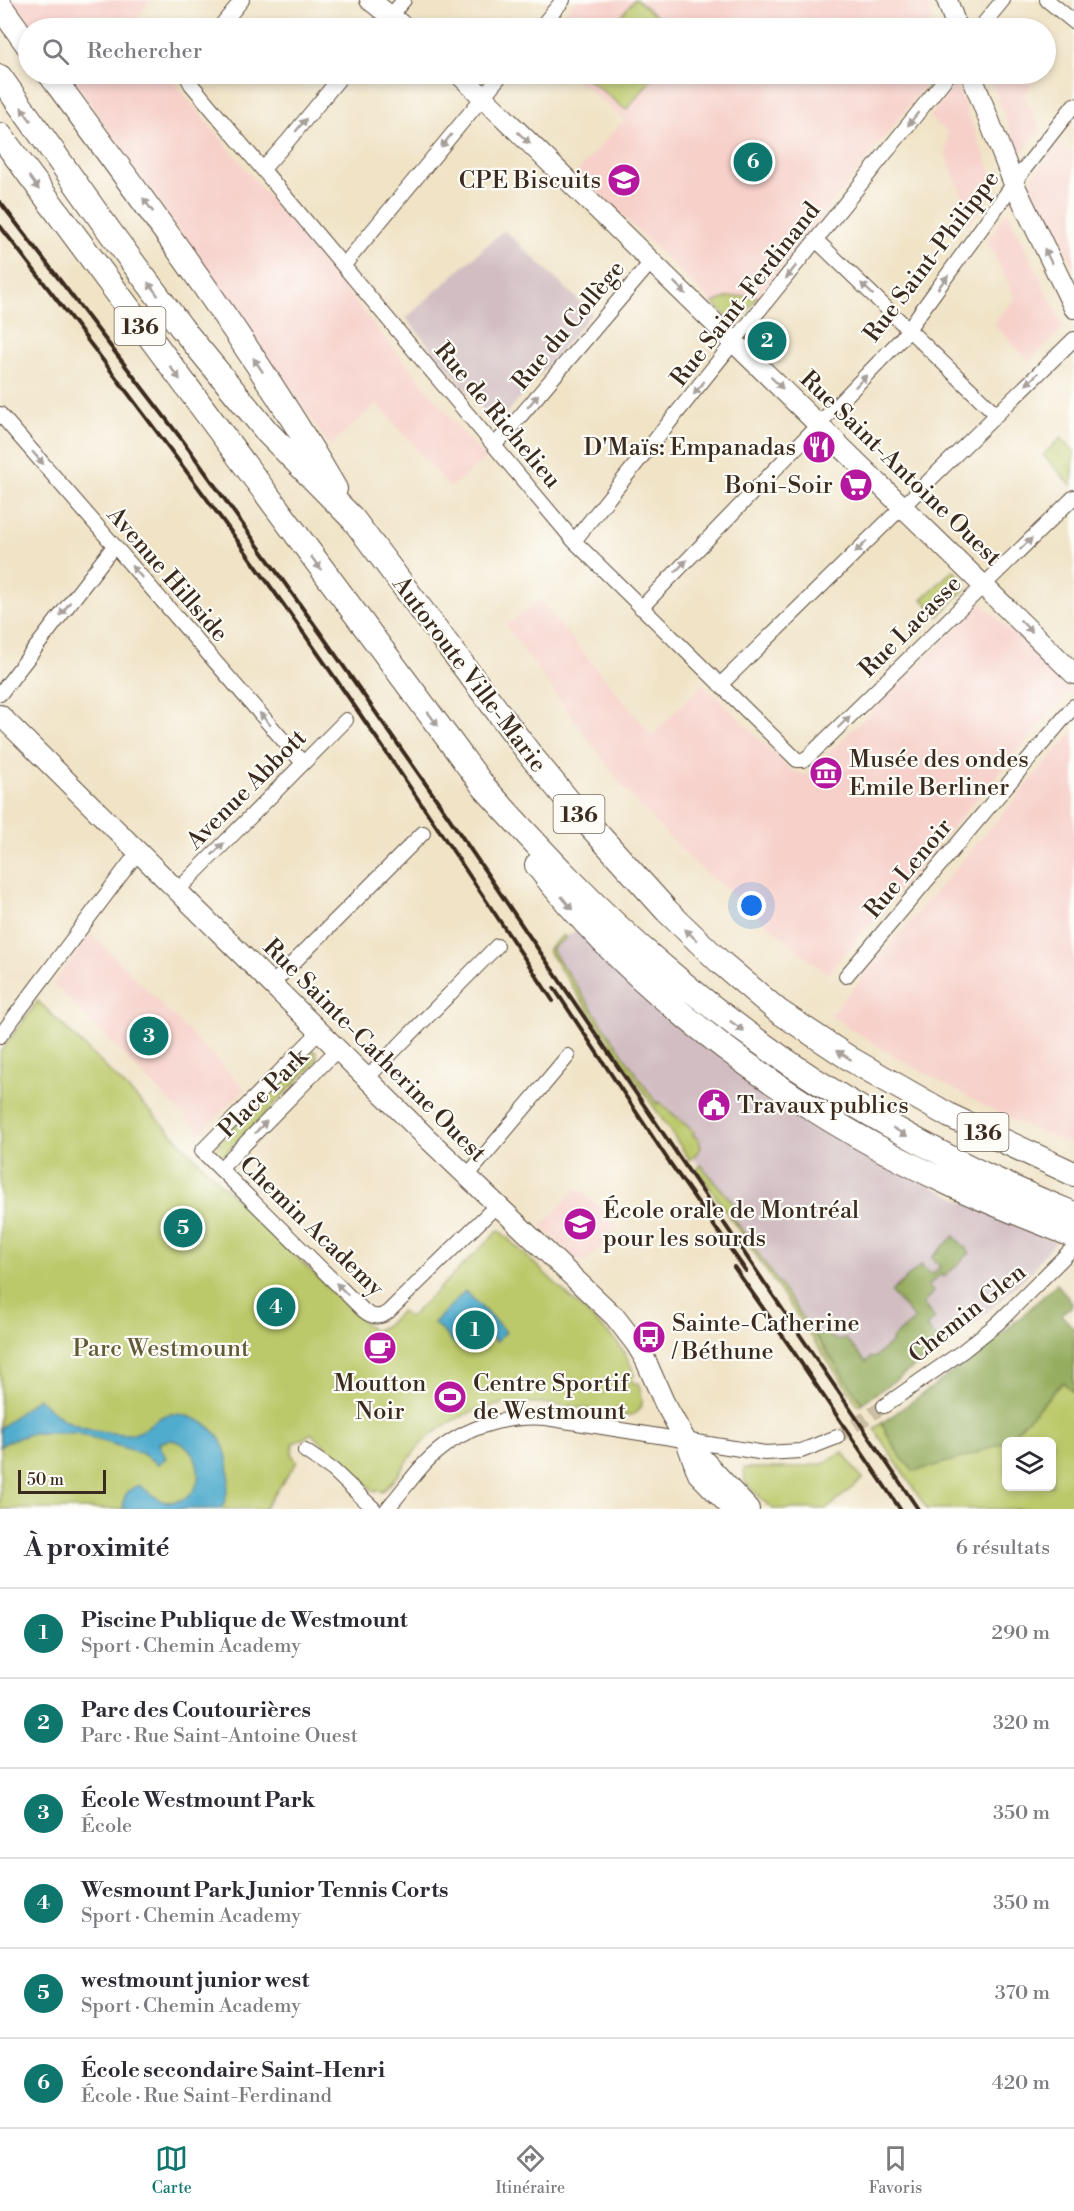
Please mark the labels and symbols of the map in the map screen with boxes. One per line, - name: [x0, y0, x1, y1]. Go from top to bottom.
- one-way arrow: [21, 106, 32, 122]
- one-way arrow: [906, 111, 919, 127]
- one-way arrow: [295, 117, 308, 133]
- one-way arrow: [517, 130, 531, 144]
- one-way arrow: [440, 134, 453, 149]
- pin: 6: [734, 140, 772, 184]
- school or university icon: CPE Biscuits: [606, 162, 642, 198]
- street label: Rue Saint-Philippe: [858, 165, 1006, 348]
- place label: CPE Biscuits: [459, 166, 601, 196]
- one-way arrow: [28, 174, 40, 190]
- street label: Rue Saint-Ferdinand: [664, 196, 827, 393]
- one-way arrow: [142, 197, 154, 212]
- one-way arrow: [1044, 247, 1053, 264]
- street label: Rue du Collège: [506, 255, 632, 397]
- one-way arrow: [785, 264, 797, 279]
- one-way arrow: [937, 274, 949, 290]
- one-way arrow: [672, 280, 686, 294]
- one-way arrow: [147, 282, 159, 297]
- one-way arrow: [859, 282, 874, 296]
- road number: 136: [114, 307, 166, 345]
- pin: 2: [748, 318, 786, 364]
- street label: Rue de Richelieu: [427, 336, 567, 495]
- one-way arrow: [252, 358, 264, 374]
- one-way arrow: [169, 365, 181, 381]
- street label: Rue Saint-Antoine Ouest: [793, 365, 1008, 573]
- one-way arrow: [1024, 372, 1039, 386]
- one-way arrow: [854, 374, 868, 388]
- one-way arrow: [769, 376, 784, 389]
- one-way arrow: [692, 380, 705, 396]
- one-way arrow: [526, 394, 539, 409]
- restaurant icon: D'Maïs: Empanadas: [801, 429, 837, 465]
- place label: D'Maïs: Empanadas: [584, 433, 796, 463]
- one-way arrow: [31, 450, 44, 465]
- supermarket icon: Boni-Soir: [838, 467, 874, 503]
- place label: Boni-Soir: [724, 471, 833, 501]
- street label: Avenue Hillside: [100, 500, 234, 648]
- one-way arrow: [1018, 537, 1032, 551]
- one-way arrow: [855, 539, 869, 553]
- one-way arrow: [310, 555, 322, 571]
- one-way arrow: [674, 559, 688, 573]
- one-way arrow: [130, 564, 143, 580]
- street label: Rue Lacasse: [853, 569, 968, 684]
- street label: Autoroute Ville-Marie: [385, 570, 553, 779]
- one-way arrow: [59, 600, 71, 616]
- one-way arrow: [1018, 618, 1032, 632]
- one-way arrow: [259, 712, 272, 727]
- one-way arrow: [426, 712, 438, 727]
- one-way arrow: [837, 715, 852, 729]
- street label: Avenue Abbott: [180, 723, 313, 857]
- place label: Musée des ondes Emile Berliner: [849, 745, 1029, 803]
- museum icon: Musée des ondes Emile Berliner: [808, 755, 844, 791]
- road number: 136: [554, 795, 604, 833]
- street label: Rue Lenoir: [858, 812, 959, 925]
- one-way arrow: [211, 842, 225, 856]
- your location: [737, 891, 766, 920]
- one-way arrow: [560, 895, 573, 910]
- one-way arrow: [685, 928, 699, 942]
- street label: Rue Sainte-Catherine Ouest: [256, 933, 493, 1169]
- pin: 3: [130, 1014, 168, 1058]
- one-way arrow: [728, 1020, 744, 1032]
- street label: Place Park: [213, 1041, 316, 1145]
- one-way arrow: [836, 1050, 852, 1061]
- public building icon: Travaux publics: [696, 1087, 732, 1123]
- place label: Travaux publics: [737, 1091, 909, 1121]
- road number: 136: [958, 1113, 1008, 1151]
- one-way arrow: [254, 1120, 268, 1135]
- one-way arrow: [892, 1127, 909, 1137]
- street label: Chemin Academy: [233, 1150, 390, 1304]
- place label: École orale de Montréal pour les sourds: [603, 1195, 859, 1254]
- pin: 5: [164, 1206, 202, 1250]
- school or university icon: École orale de Montréal pour les sourds: [562, 1206, 598, 1242]
- street label: Chemin Glen: [903, 1257, 1032, 1370]
- one-way arrow: [335, 1283, 349, 1297]
- pin: 4: [256, 1284, 296, 1330]
- pin: 1: [456, 1308, 494, 1352]
- place label: Sainte-Catherine / Béthune: [671, 1309, 860, 1367]
- bus stop icon: Sainte-Catherine / Béthune: [631, 1319, 667, 1355]
- cafe icon: Moutton Noir: [362, 1330, 398, 1366]
- park label: Parc Westmount: [73, 1334, 250, 1364]
- place label: Moutton Noir: [334, 1369, 426, 1427]
- place label: Centre Sportif de Westmount: [473, 1369, 630, 1427]
- sports icon: Centre Sportif de Westmount: [432, 1379, 468, 1415]
- scale bar: [18, 1467, 106, 1494]

